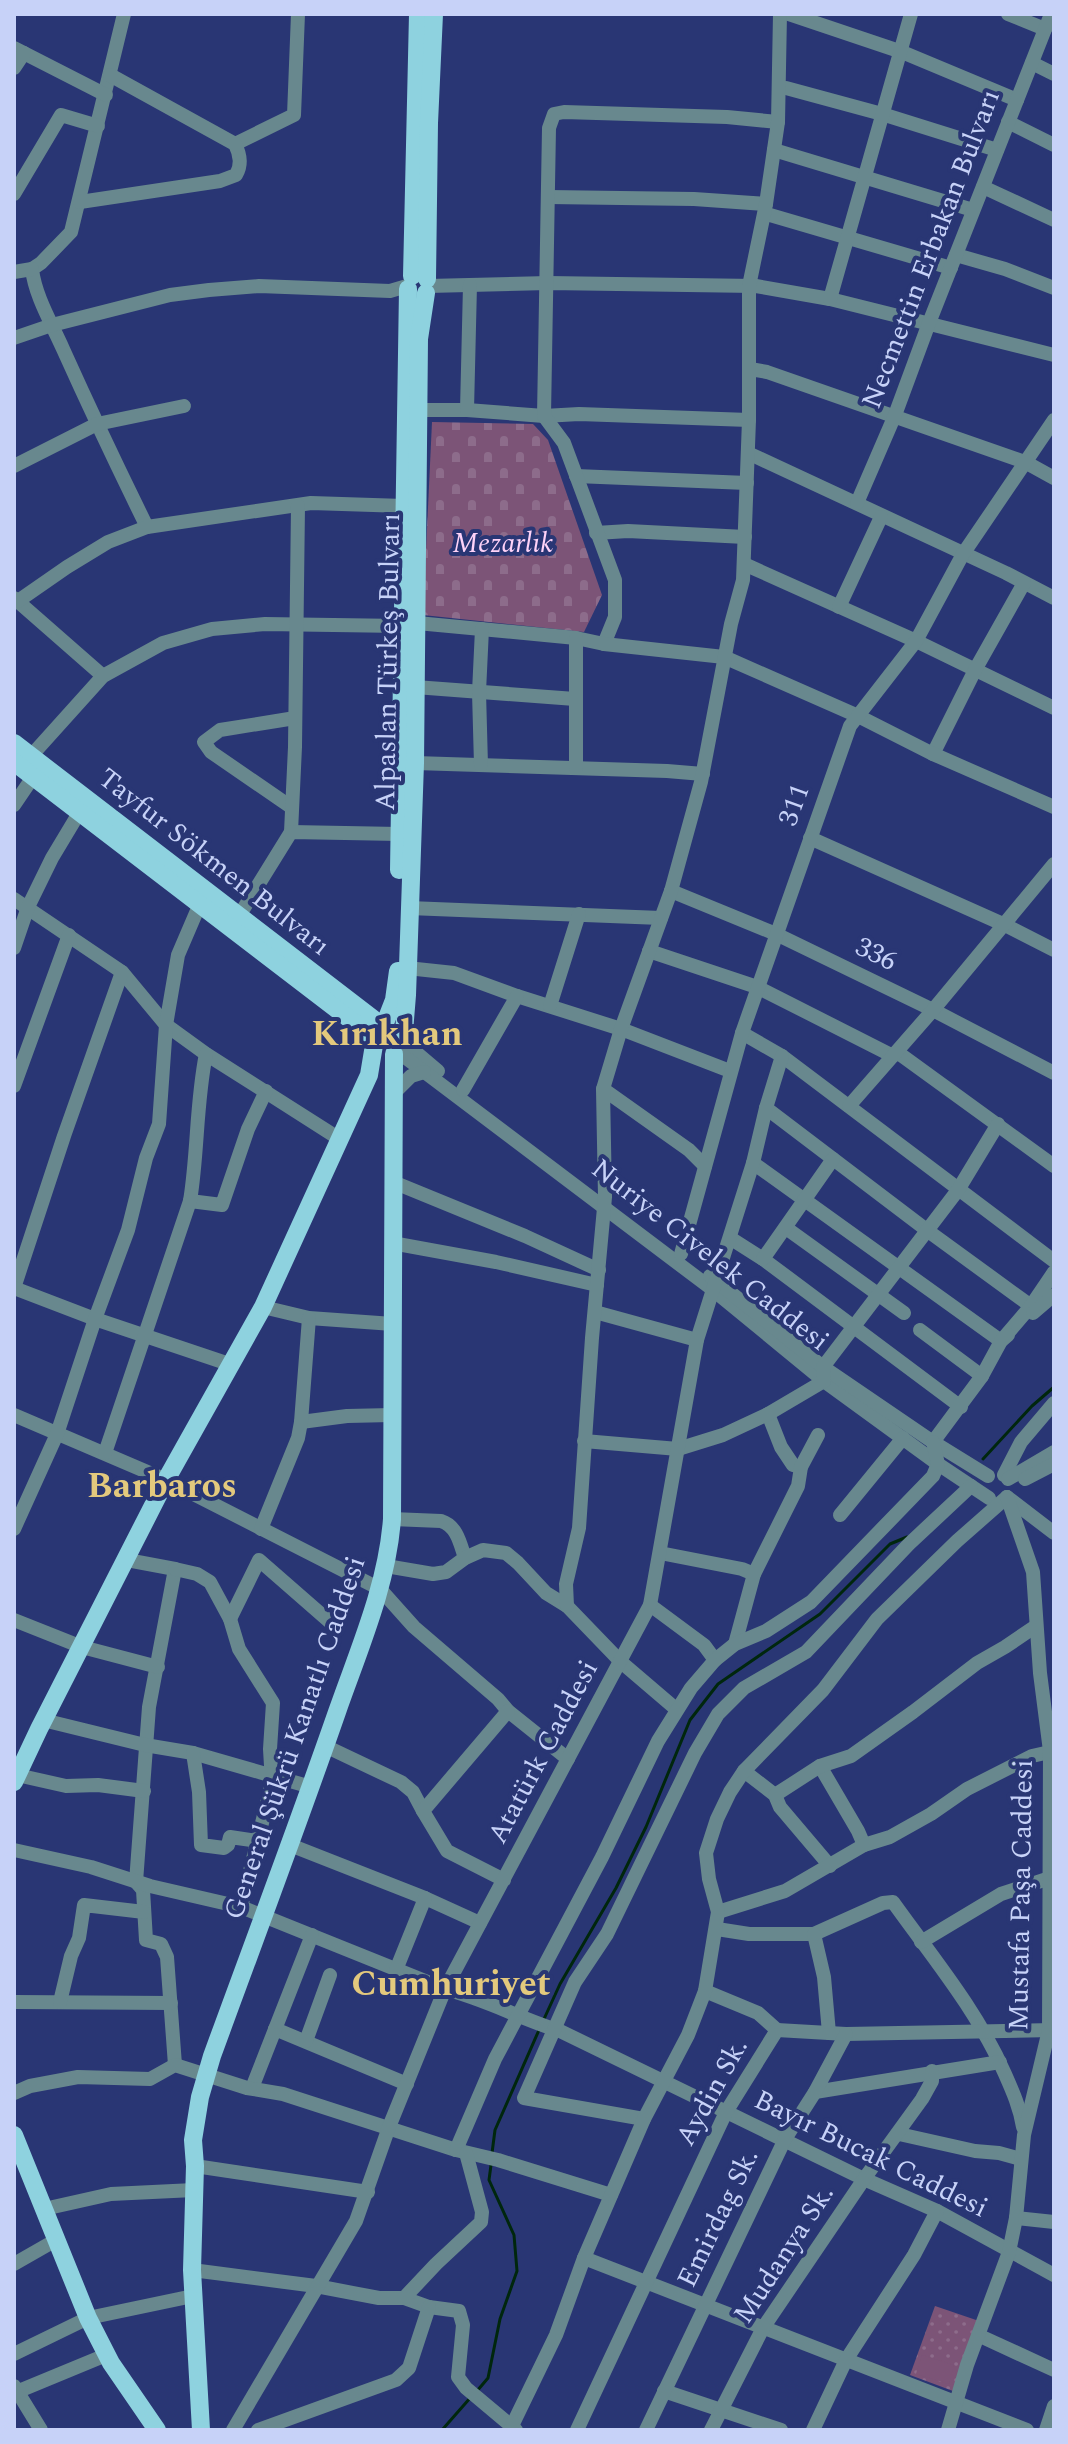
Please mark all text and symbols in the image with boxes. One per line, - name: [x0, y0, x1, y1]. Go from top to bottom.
- street label: Necmettin Erbakan Bulvarı: [850, 83, 1012, 415]
- street label: Alpaslan Türkeş Bulvarı: [364, 512, 412, 812]
- park label: Mezarlık: [453, 522, 553, 565]
- street label: Tayfur Sökmen Bulvarı: [89, 757, 339, 967]
- street label: 311: [767, 778, 821, 832]
- street label: 336: [848, 925, 904, 983]
- district label: Kırıkhan: [311, 1007, 463, 1062]
- street label: Nuriye Civelek Caddesi: [582, 1148, 838, 1362]
- district label: Barbaros: [87, 1459, 237, 1514]
- street label: General Şükrü Kanatlı Caddesi: [213, 1550, 377, 1926]
- street label: Atatürk Caddesi: [476, 1652, 610, 1852]
- street label: Mustafa Paşa Caddesi: [997, 1759, 1045, 2031]
- district label: Cumhuriyet: [351, 1957, 551, 2012]
- street label: Aydin Sk.: [665, 2030, 759, 2154]
- street label: Bayır Bucak Caddesi: [747, 2079, 995, 2229]
- street label: Emirdag Sk.: [666, 2141, 770, 2295]
- street label: Mudanya Sk.: [723, 2176, 845, 2332]

